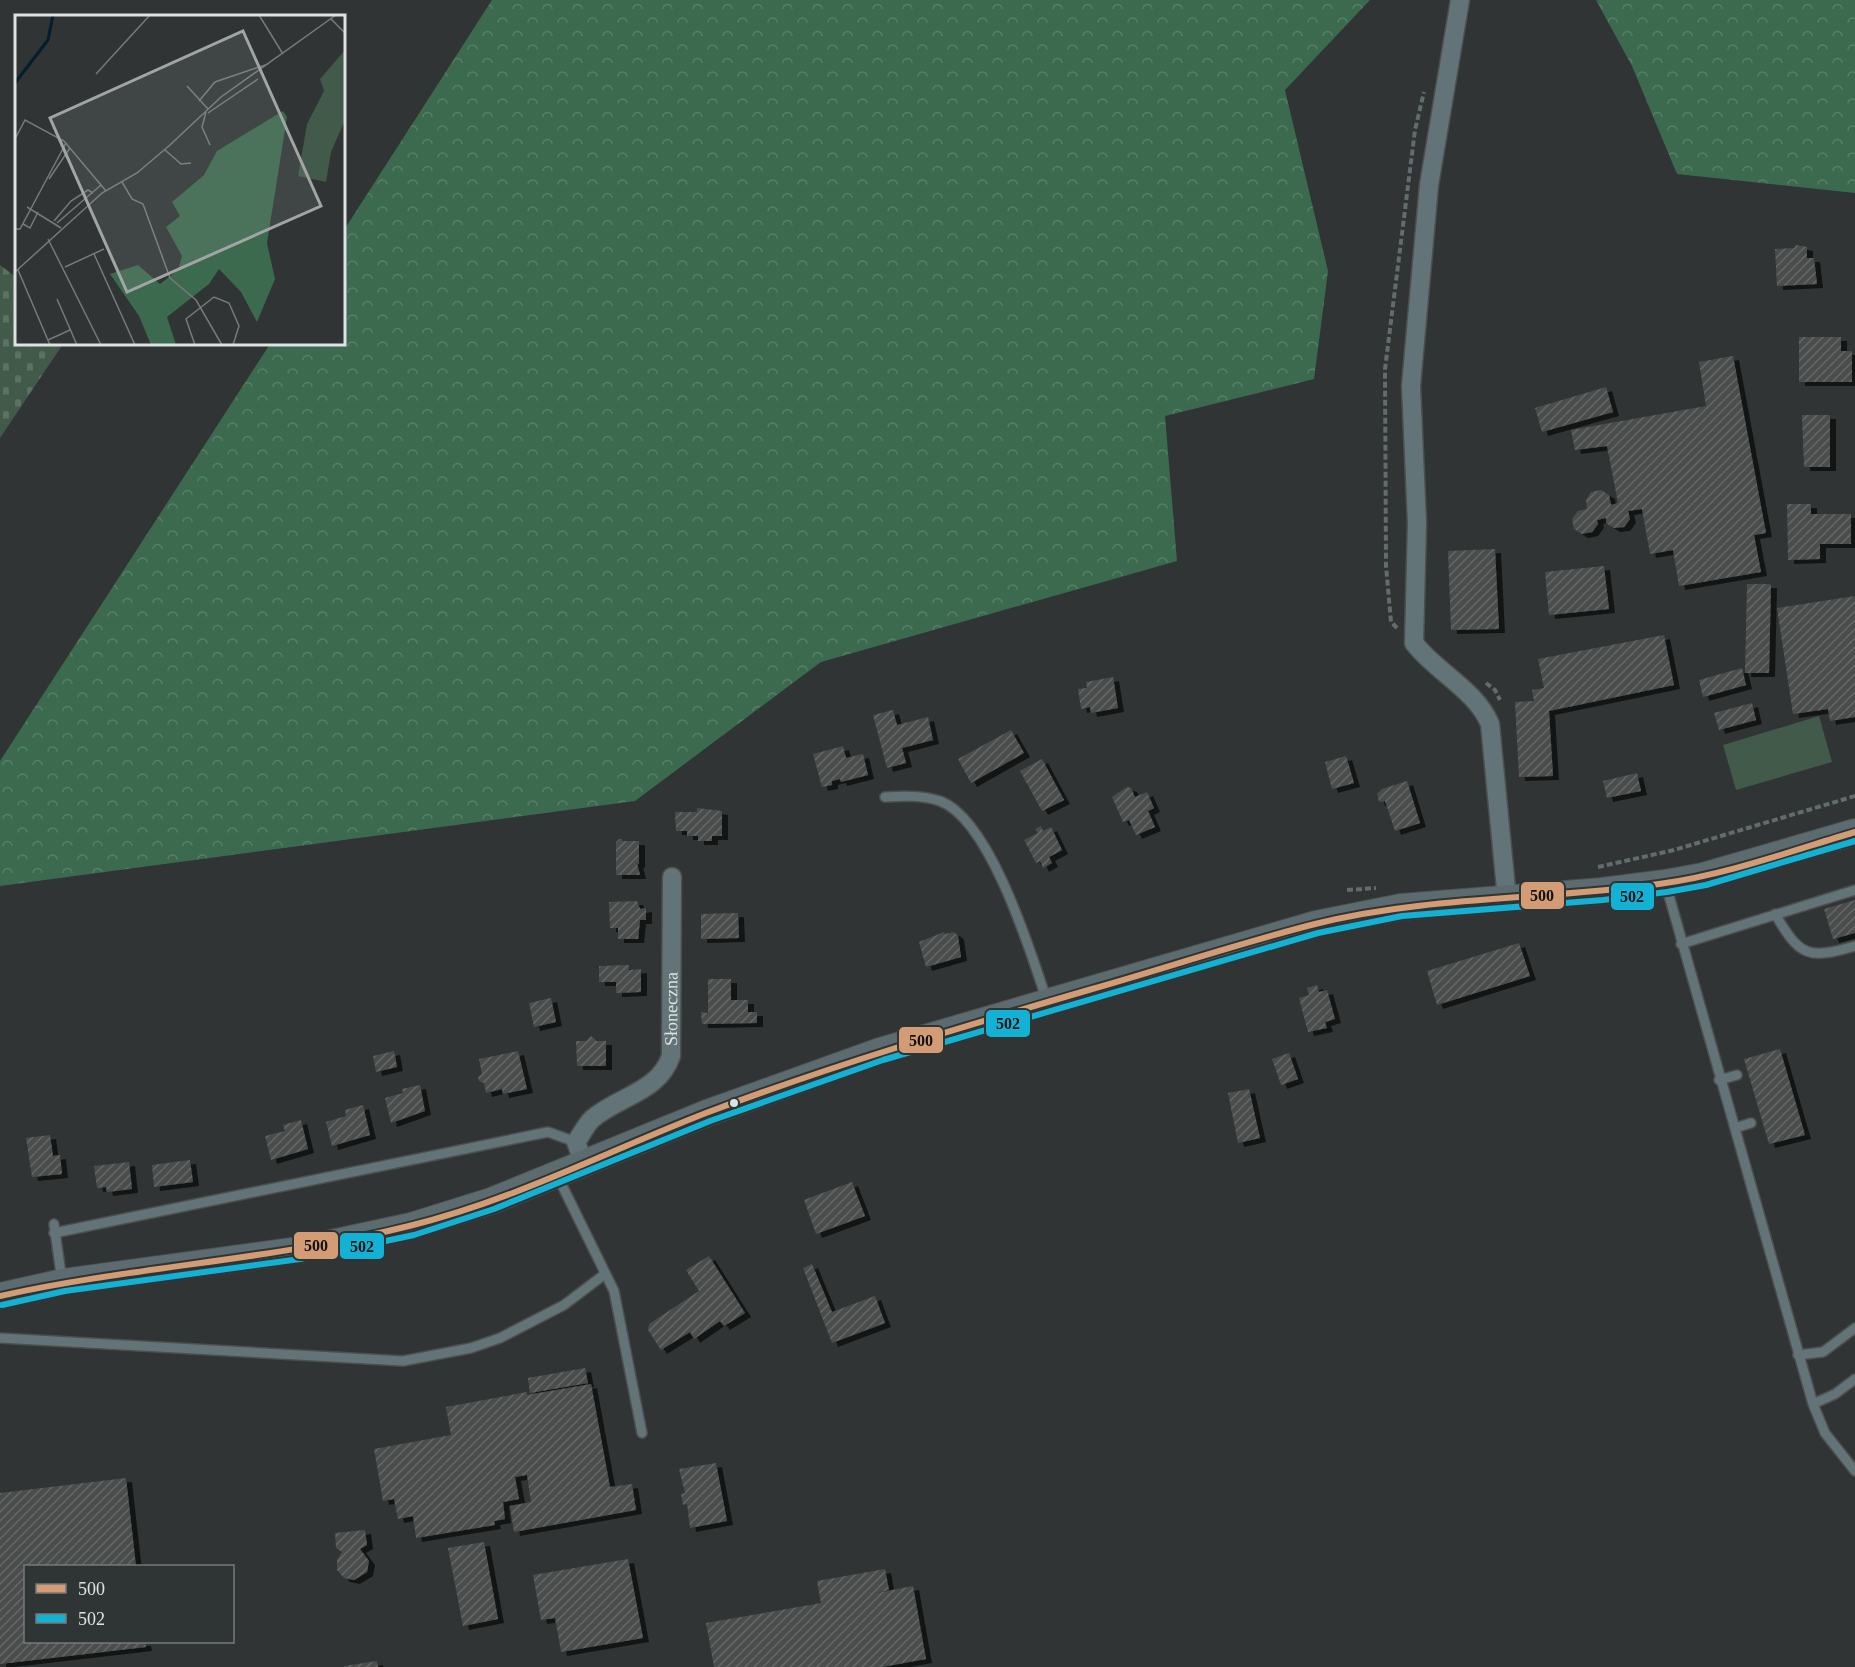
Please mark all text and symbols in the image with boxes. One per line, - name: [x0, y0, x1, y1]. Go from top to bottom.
- inset map: [15, 15, 345, 345]
- line badge: 500: [1520, 881, 1565, 910]
- line badge: 502: [1610, 882, 1655, 911]
- text: 500: [1530, 887, 1554, 904]
- text: 502: [1620, 888, 1644, 905]
- street label: Słoneczna: [661, 972, 681, 1046]
- line badge: 502: [985, 1009, 1031, 1038]
- text: 502: [996, 1015, 1020, 1032]
- line badge: 500: [898, 1026, 944, 1054]
- text: 500: [909, 1032, 933, 1049]
- unlabelled marker: [728, 1097, 740, 1109]
- line badge: 500: [293, 1231, 339, 1260]
- line badge: 502: [339, 1232, 385, 1260]
- text: 500: [304, 1237, 328, 1254]
- text: 502: [350, 1238, 374, 1255]
- legend: [24, 1565, 234, 1643]
- text: 500: [78, 1579, 105, 1599]
- text: 502: [78, 1609, 105, 1629]

